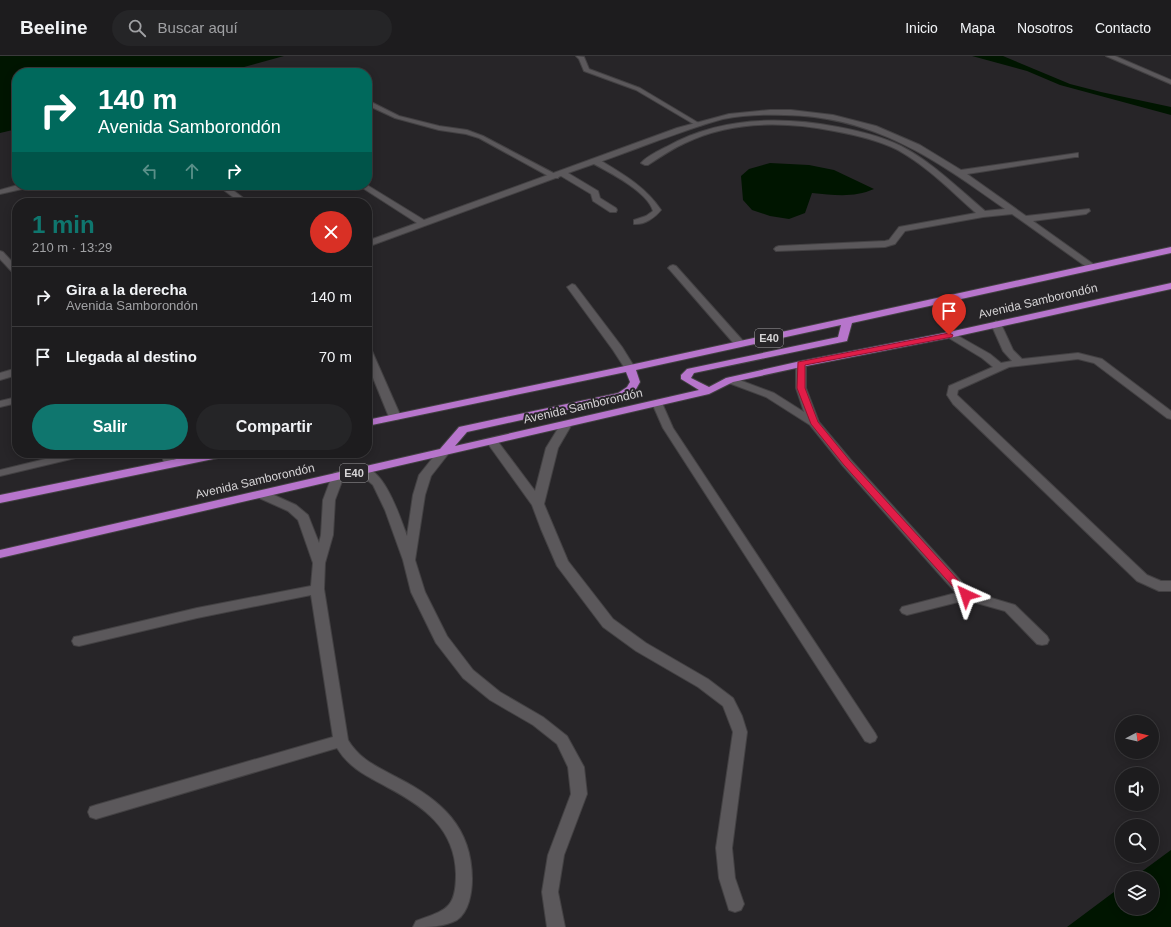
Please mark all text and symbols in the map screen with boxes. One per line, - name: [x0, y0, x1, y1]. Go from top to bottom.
- search box: [112, 10, 392, 46]
- text: Beeline: [20, 17, 88, 38]
- icon: search: [126, 17, 148, 39]
- text: Buscar aquí: [158, 19, 238, 36]
- text: Inicio: [905, 20, 938, 36]
- text: Mapa: [960, 20, 995, 36]
- text: Nosotros: [1017, 20, 1073, 36]
- text: Contacto: [1095, 20, 1151, 36]
- icon: right: [32, 84, 84, 136]
- text: 140 m: [98, 84, 177, 115]
- text: Avenida Samborondón: [98, 117, 281, 137]
- icon: left: [139, 160, 161, 182]
- icon: ahead: [181, 160, 203, 182]
- icon: right: [223, 160, 245, 182]
- text: 1 min: [32, 211, 95, 238]
- button: close: [310, 211, 352, 253]
- text: 210 m · 13:29: [32, 240, 112, 255]
- street label: Avenida Samborondón: [977, 280, 1099, 322]
- text: Gira a la derecha: [66, 281, 187, 298]
- icon: right: [32, 286, 54, 308]
- text: 140 m: [310, 288, 352, 305]
- pin: [932, 294, 966, 335]
- text: Avenida Samborondón: [66, 298, 198, 313]
- icon: arrive: [938, 300, 960, 322]
- road number: E40: [755, 329, 783, 347]
- icon: arrive: [32, 346, 54, 368]
- text: Llegada al destino: [66, 348, 197, 365]
- text: 70 m: [319, 348, 352, 365]
- street label: Avenida Samborondón: [522, 385, 644, 427]
- button: Salir: [32, 404, 188, 450]
- button: Compartir: [196, 404, 352, 450]
- street label: Avenida Samborondón: [194, 460, 316, 502]
- road number: E40: [340, 464, 368, 482]
- position arrow: [945, 574, 987, 616]
- north arrow: [1115, 715, 1159, 759]
- map controls: [1115, 715, 1159, 915]
- button: sound: [1115, 767, 1159, 811]
- button: search: [1115, 819, 1159, 863]
- button: layers: [1115, 871, 1159, 915]

